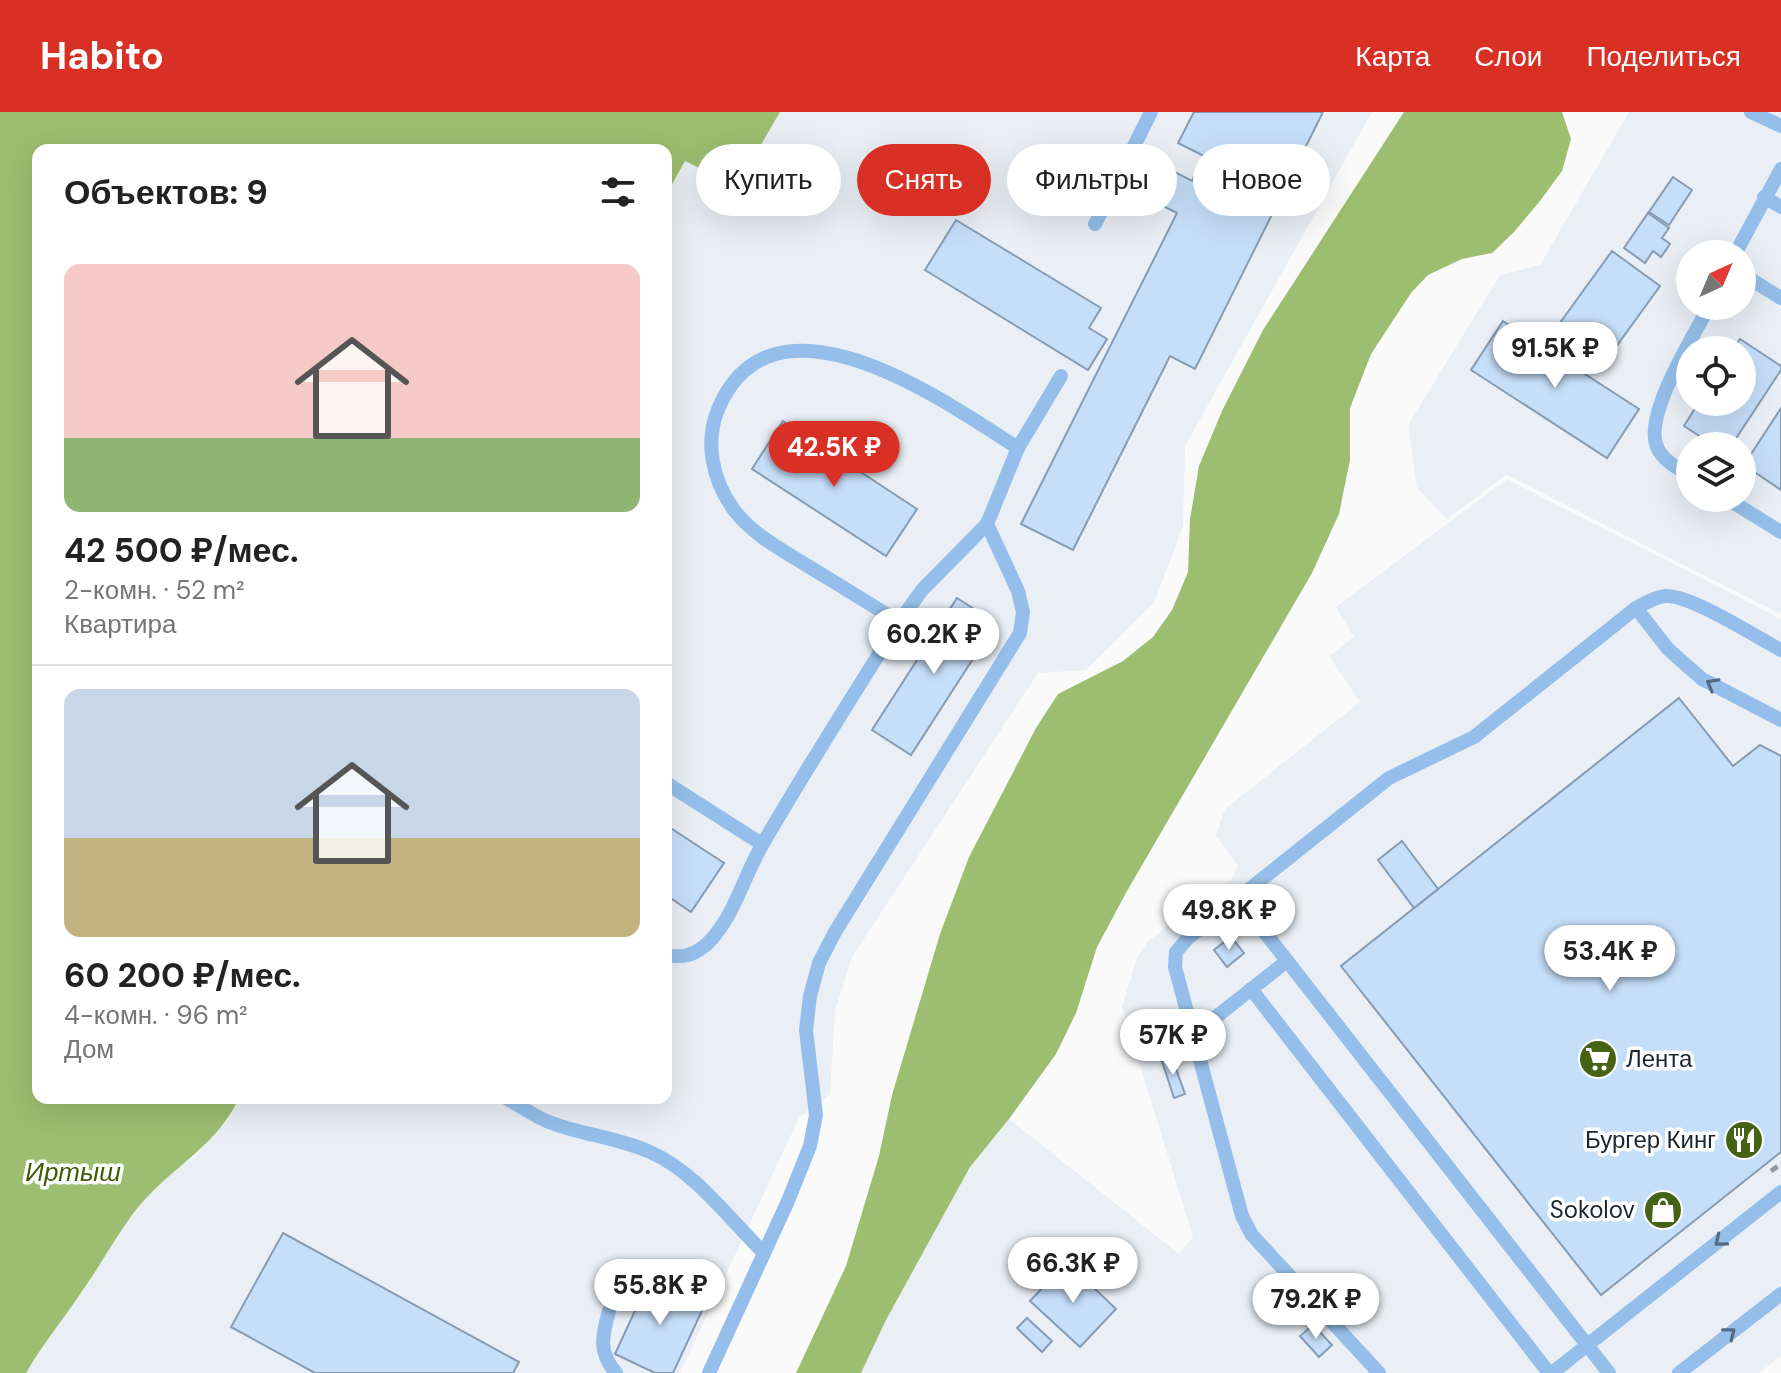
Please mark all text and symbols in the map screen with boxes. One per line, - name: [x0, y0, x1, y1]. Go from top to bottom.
- text: Habito: [40, 31, 164, 81]
- text: Карта: [1355, 38, 1430, 75]
- text: Слои: [1474, 38, 1542, 75]
- text: Поделиться: [1586, 38, 1741, 75]
- chip: Купить: [696, 144, 841, 216]
- chip: Снять: [857, 144, 991, 216]
- chip: Фильтры: [1007, 144, 1177, 216]
- chip: Новое: [1193, 144, 1330, 216]
- text: Объектов: 9: [64, 170, 268, 215]
- icon: filters: [596, 170, 640, 214]
- north arrow: [1676, 240, 1756, 320]
- map controls: [1676, 240, 1756, 512]
- icon: home: [280, 316, 424, 460]
- pin: 91.5K ₽: [1481, 322, 1629, 390]
- text: 91.5K ₽: [1511, 331, 1599, 365]
- button: locate: [1676, 336, 1756, 416]
- pin: 42.5K ₽: [760, 421, 908, 489]
- text: 42.5K ₽: [787, 430, 881, 464]
- button: layers: [1676, 432, 1756, 512]
- text: 42 500 ₽/мес.: [64, 528, 299, 573]
- text: 2-комн. · 52 m²: [64, 573, 245, 607]
- text: Квартира: [64, 607, 176, 641]
- pin: 60.2K ₽: [860, 608, 1008, 676]
- text: 60.2K ₽: [886, 617, 982, 651]
- one-way arrow: [1706, 678, 1720, 693]
- icon: home: [280, 741, 424, 885]
- pin: 49.8K ₽: [1155, 884, 1303, 952]
- text: 49.8K ₽: [1181, 893, 1277, 927]
- pin: 53.4K ₽: [1536, 925, 1684, 993]
- text: 53.4K ₽: [1562, 934, 1658, 968]
- text: 60 200 ₽/мес.: [64, 953, 301, 998]
- text: 4-комн. · 96 m²: [64, 998, 248, 1032]
- pin: 57K ₽: [1117, 1009, 1229, 1077]
- text: 57K ₽: [1138, 1018, 1208, 1052]
- text: Дом: [64, 1032, 114, 1066]
- supermarket icon: Лента: [1577, 1038, 1619, 1080]
- place label: Лента: [1626, 1043, 1693, 1074]
- restaurant icon: Бургер Кинг: [1723, 1119, 1765, 1161]
- place label: Бургер Кинг: [1585, 1124, 1716, 1155]
- water label: Иртыш: [25, 1155, 121, 1189]
- shop icon: Sokolov: [1642, 1189, 1684, 1231]
- place label: Sokolov: [1550, 1194, 1635, 1225]
- one-way arrow: [1714, 1231, 1729, 1245]
- pin: 66.3K ₽: [999, 1237, 1147, 1305]
- text: 66.3K ₽: [1026, 1246, 1120, 1280]
- pin: 55.8K ₽: [586, 1259, 734, 1327]
- text: 55.8K ₽: [612, 1268, 708, 1302]
- pin: 79.2K ₽: [1242, 1273, 1390, 1341]
- text: 79.2K ₽: [1270, 1282, 1362, 1316]
- one-way arrow: [1721, 1329, 1736, 1343]

